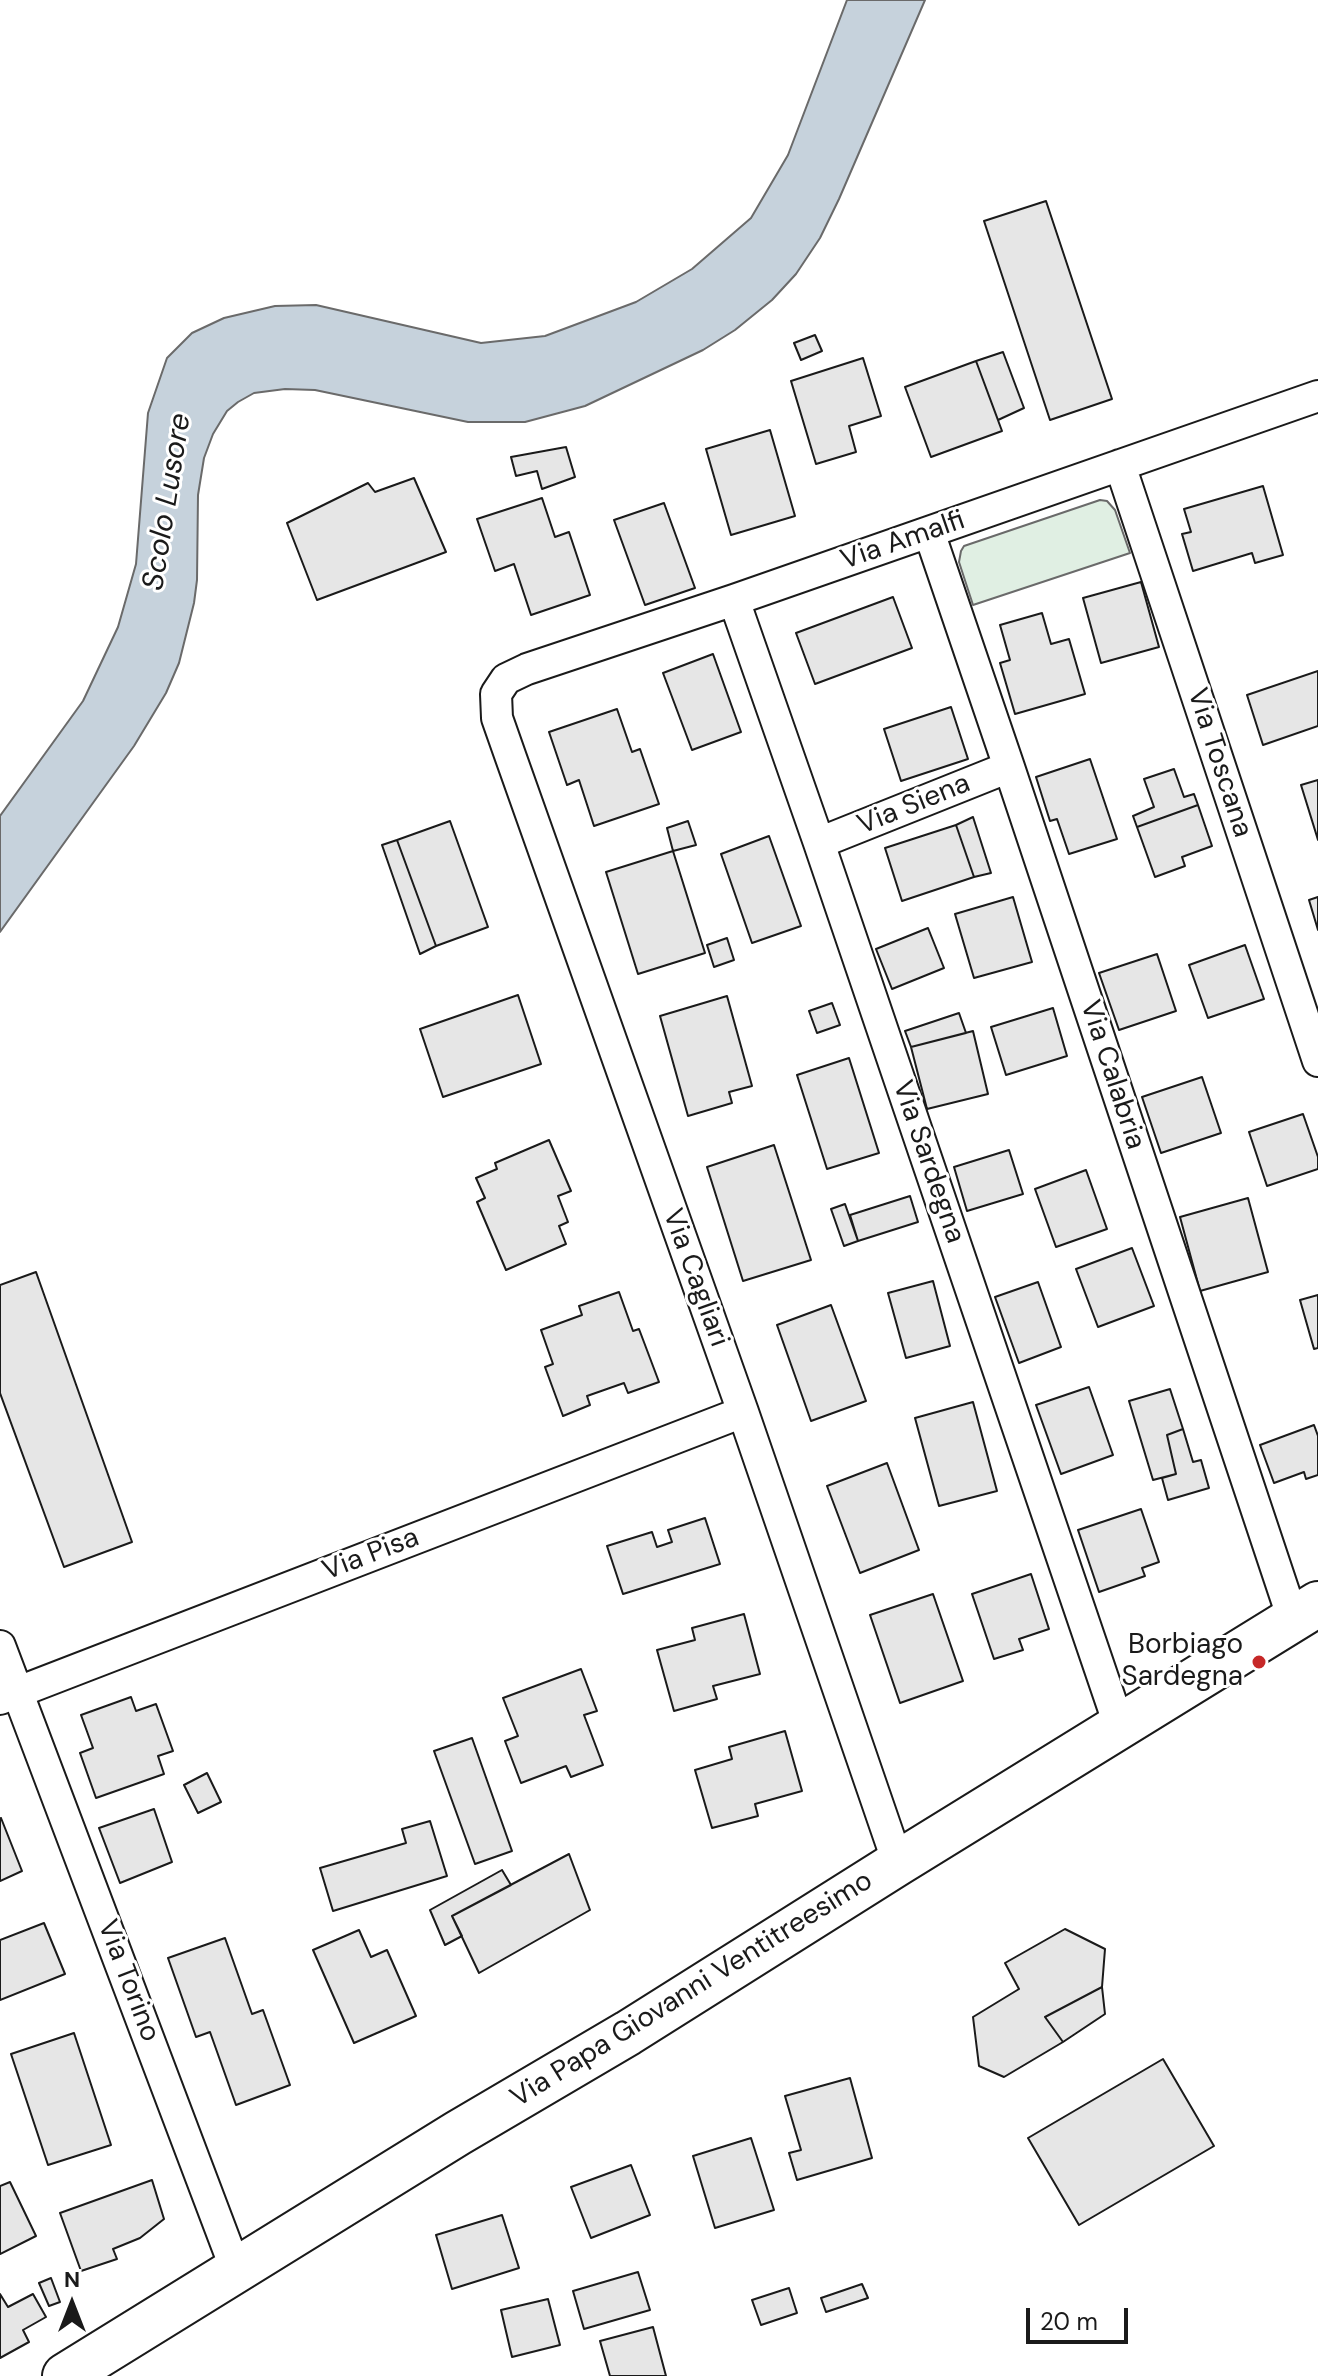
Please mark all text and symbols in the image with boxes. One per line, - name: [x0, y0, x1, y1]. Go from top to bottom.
- water label: Scolo Lusore: [136, 411, 200, 593]
- street label: Via Amalfi: [837, 504, 969, 578]
- street label: Via Toscana: [1179, 684, 1259, 842]
- street label: Via Siena: [853, 767, 975, 843]
- street label: Via Calabria: [1072, 996, 1152, 1154]
- street label: Via Sardegna: [884, 1076, 972, 1248]
- street label: Via Cagliari: [655, 1204, 735, 1352]
- street label: Via Pisa: [318, 1521, 424, 1589]
- place label: Borbiago Sardegna: [1121, 1629, 1243, 1695]
- marker: Borbiago Sardegna: [1250, 1653, 1268, 1671]
- street label: Via Papa Giovanni Ventitreesimo: [505, 1864, 879, 2116]
- street label: Via Torino: [89, 1915, 167, 2047]
- north arrow: [32, 2264, 112, 2344]
- text: N: [64, 2265, 80, 2294]
- scale bar: [1030, 2292, 1132, 2342]
- text: 20 m: [1040, 2306, 1098, 2337]

